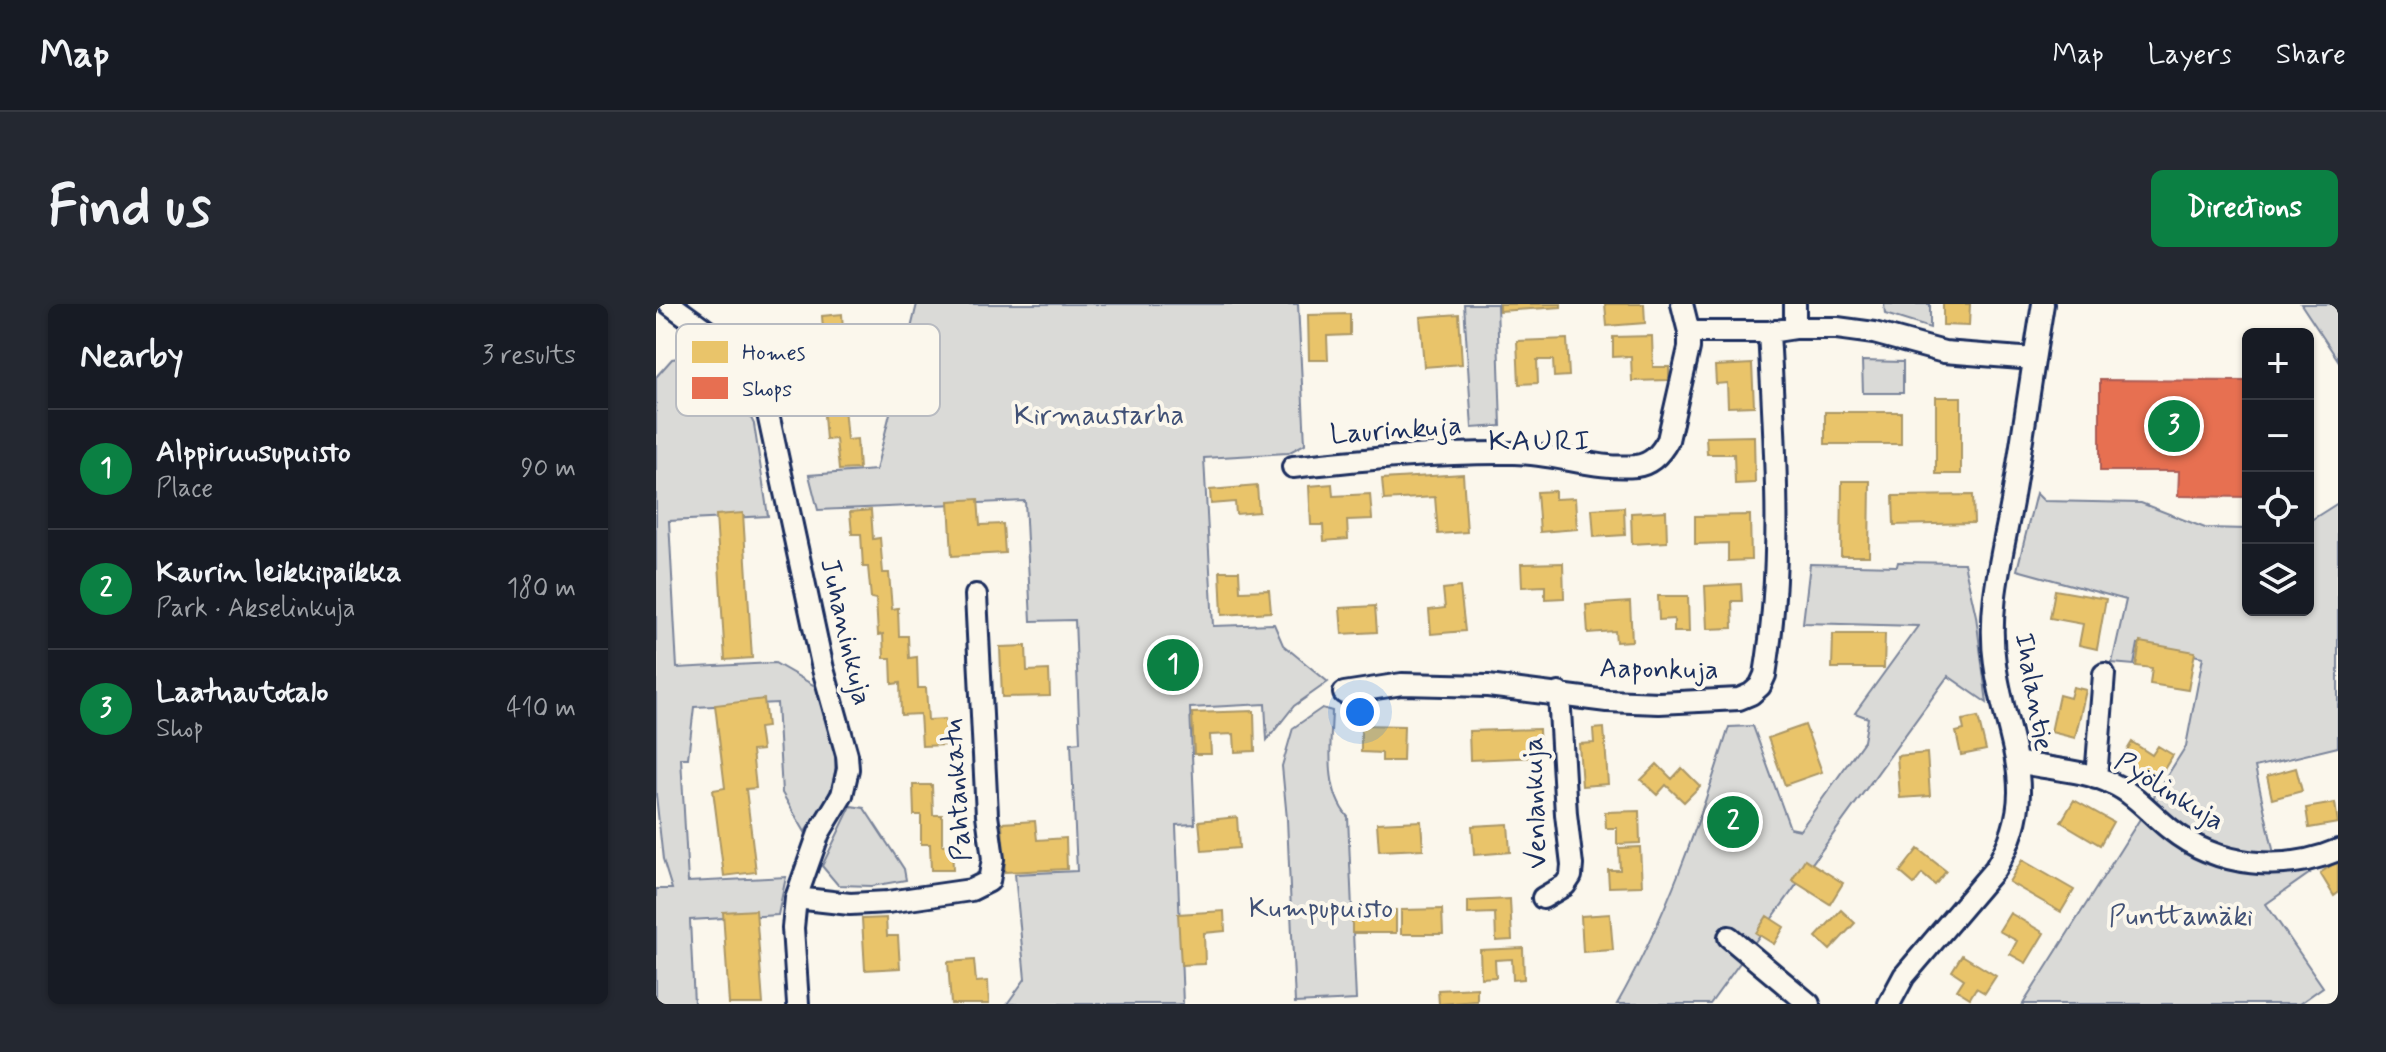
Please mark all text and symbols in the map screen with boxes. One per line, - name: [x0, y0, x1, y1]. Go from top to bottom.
- text: Map: [40, 31, 110, 80]
- text: Map: [2053, 37, 2104, 74]
- text: Layers: [2148, 37, 2232, 74]
- text: Share: [2276, 37, 2346, 74]
- button: Directions: [2151, 170, 2338, 247]
- text: Find us: [48, 172, 211, 245]
- legend: [676, 324, 940, 416]
- map controls: [2242, 328, 2314, 616]
- button: +: [2242, 328, 2314, 400]
- text: Nearby: [80, 334, 184, 379]
- text: 3 results: [482, 339, 576, 373]
- text: Homes: [742, 340, 806, 368]
- text: Shops: [742, 376, 792, 404]
- pin: 3: [2148, 396, 2200, 456]
- park label: Kirmaustarha: [1014, 398, 1184, 435]
- button: −: [2242, 400, 2314, 472]
- street label: Laurinkuja: [1329, 408, 1463, 454]
- district label: KAURI: [1488, 422, 1592, 461]
- text: Alppiruusupuisto: [156, 433, 351, 472]
- text: 1: [100, 452, 112, 486]
- text: 90 m: [521, 452, 576, 486]
- text: Place: [156, 472, 213, 506]
- button: locate: [2242, 472, 2314, 544]
- button: layers: [2242, 544, 2314, 616]
- text: Kaurin leikkipaikka: [156, 553, 402, 592]
- street label: Juhaninkuja: [810, 555, 880, 709]
- text: 2: [100, 572, 112, 606]
- text: 180 m: [507, 572, 576, 606]
- text: Park · Akselinkuja: [156, 592, 355, 626]
- street label: Ihalantie: [2004, 630, 2062, 754]
- pin: 1: [1147, 635, 1199, 695]
- street label: Aaponkuja: [1599, 650, 1719, 690]
- text: Laatuautotalo: [156, 673, 329, 712]
- text: 3: [100, 692, 112, 726]
- text: 410 m: [506, 692, 576, 726]
- your location: [1340, 692, 1380, 732]
- text: Shop: [156, 712, 204, 746]
- street label: Pahtankatu: [935, 718, 981, 862]
- street label: Venlankuja: [1515, 736, 1557, 870]
- street label: Pyölinkuja: [2107, 744, 2231, 840]
- pin: 2: [1707, 792, 1759, 852]
- park label: Kumpupuisto: [1249, 891, 1393, 928]
- park label: Punttamäki: [2109, 899, 2253, 936]

